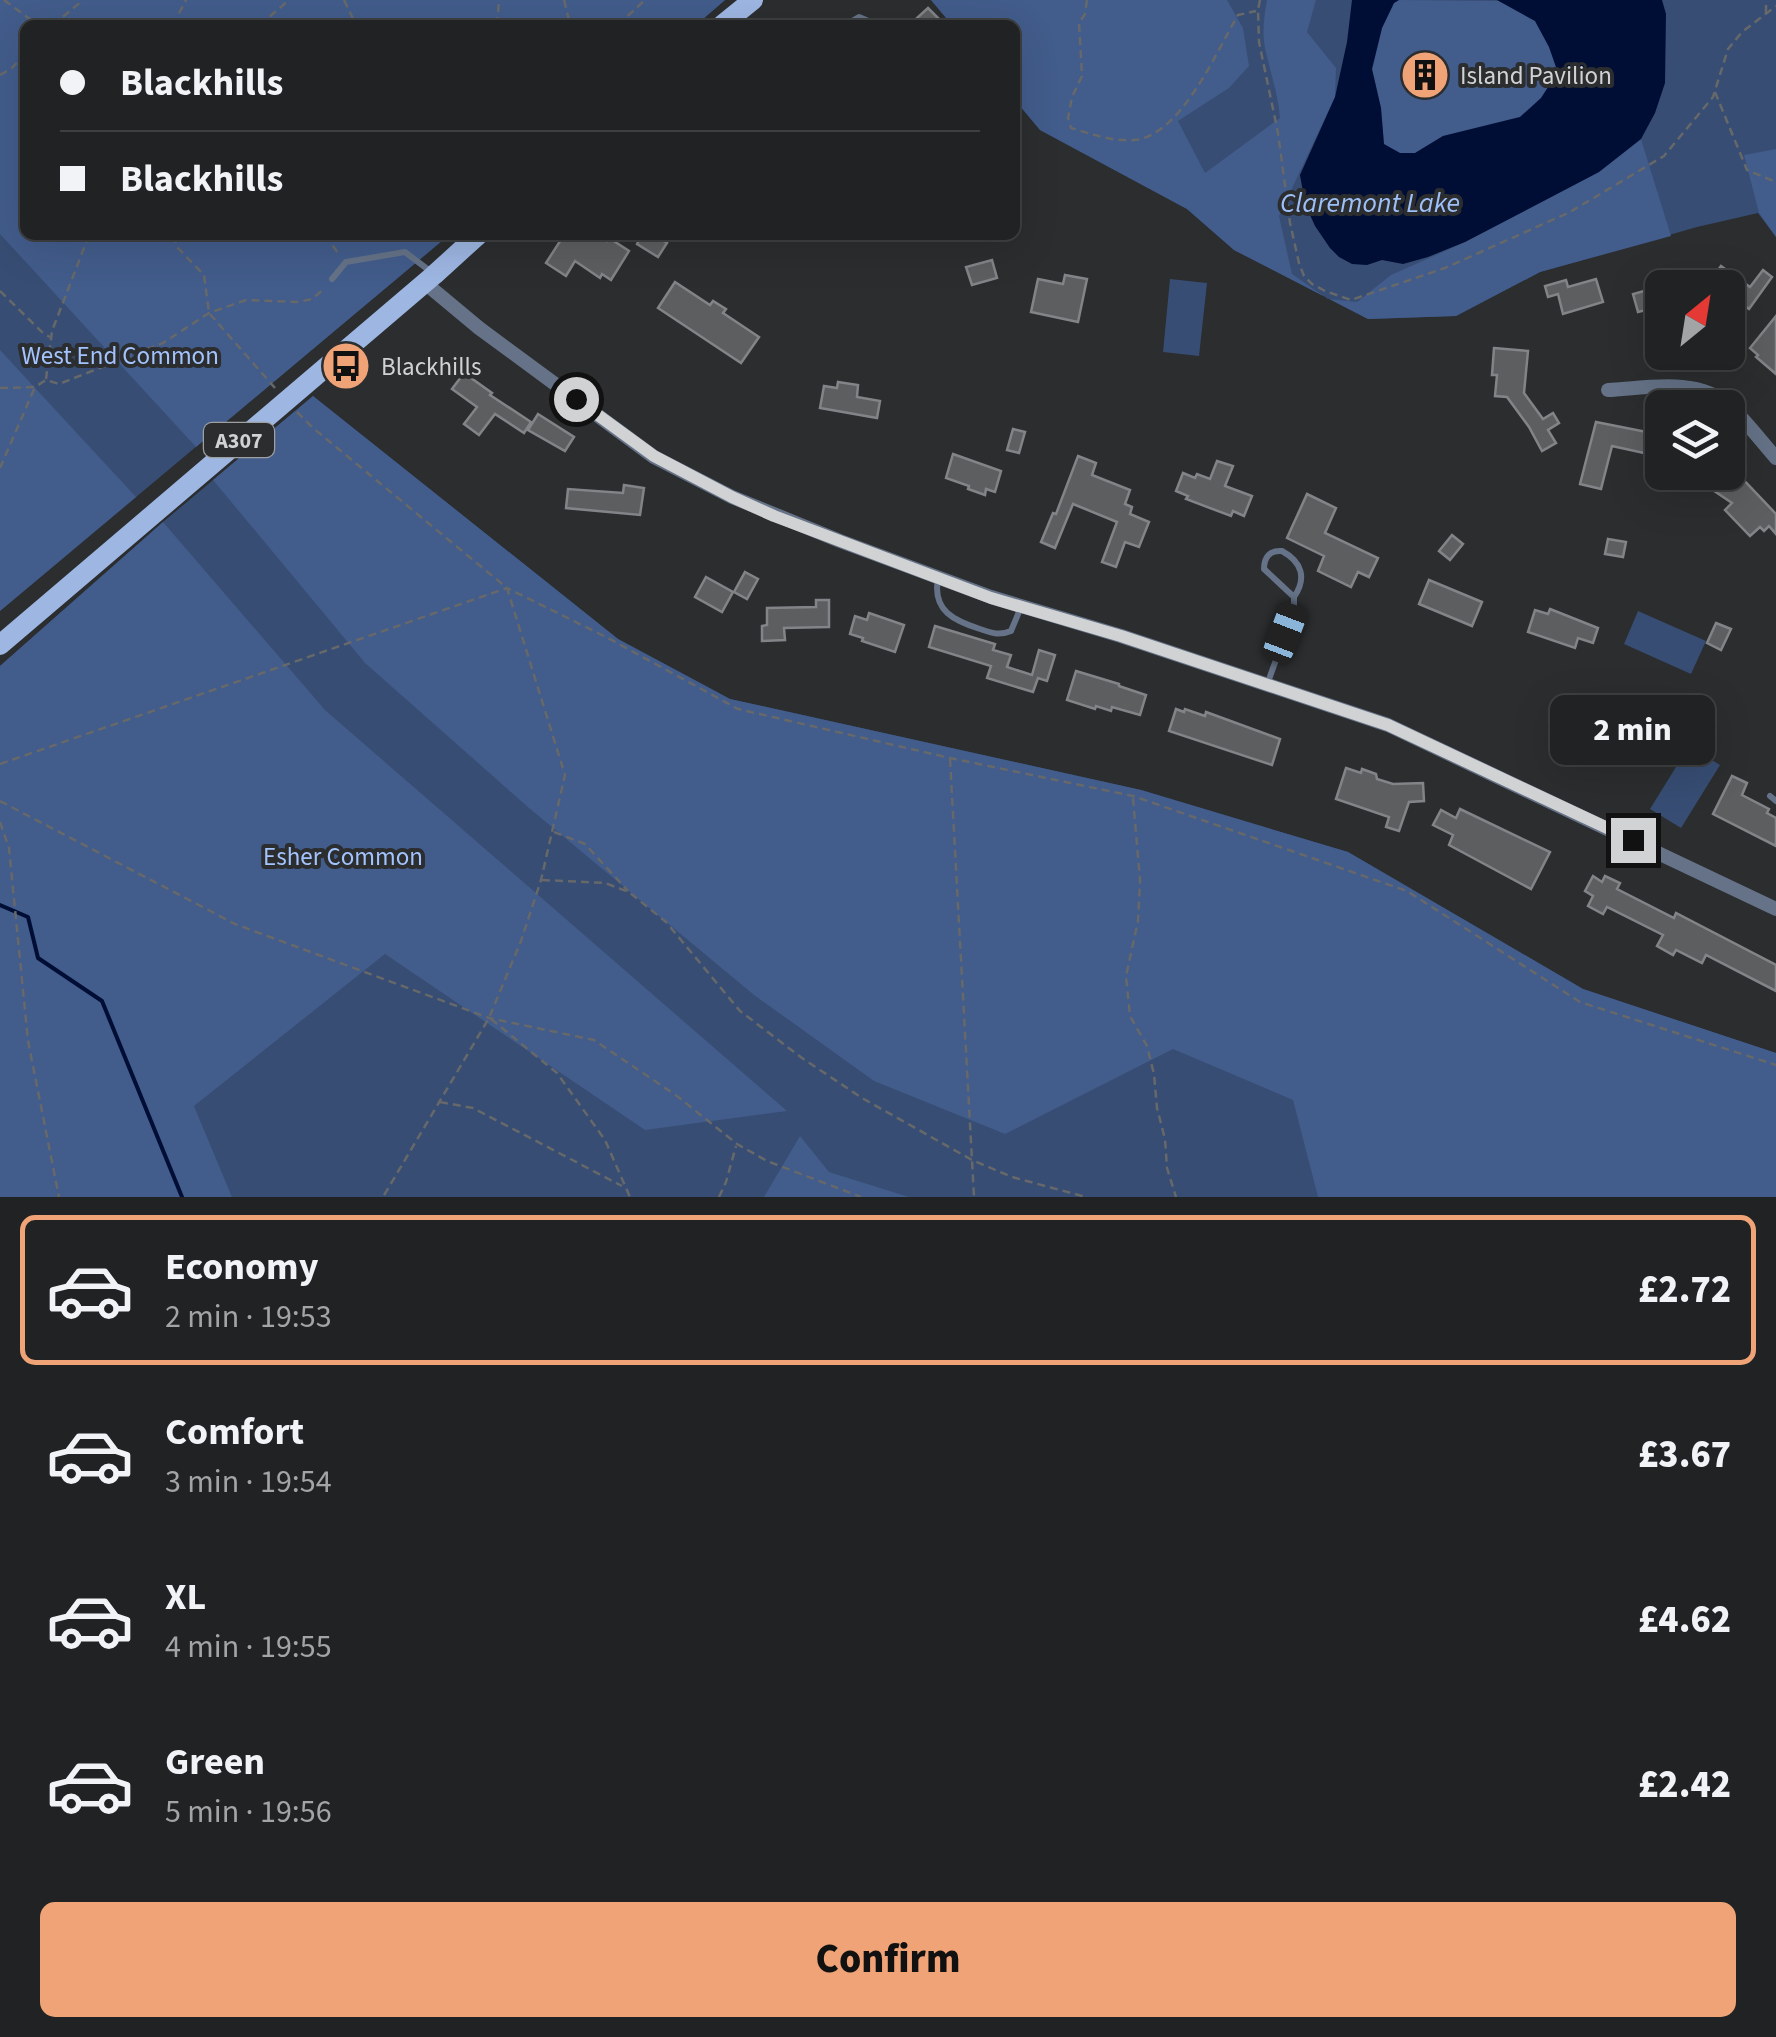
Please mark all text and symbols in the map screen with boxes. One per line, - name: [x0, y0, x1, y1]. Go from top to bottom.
- building icon: Island Pavilion: [1399, 49, 1451, 101]
- text: Blackhills: [120, 56, 283, 110]
- place label: Island Pavilion: [1460, 58, 1612, 94]
- text: Blackhills: [120, 152, 283, 206]
- water label: Claremont Lake: [1280, 183, 1460, 223]
- north arrow: [1645, 270, 1745, 370]
- map controls: [1645, 270, 1745, 490]
- park label: West End Common: [21, 338, 219, 374]
- bus stop icon: Blackhills: [320, 340, 372, 392]
- place label: Blackhills: [381, 349, 481, 385]
- route start: [554, 377, 599, 422]
- button: layers: [1645, 390, 1745, 490]
- road number: A307: [204, 423, 274, 457]
- car: [1260, 600, 1310, 666]
- callout: 2 min: [1550, 695, 1716, 765]
- text: 2 min: [1593, 707, 1672, 753]
- route end: [1611, 818, 1656, 863]
- park label: Esher Common: [263, 839, 423, 875]
- text: Economy: [165, 1240, 318, 1294]
- icon: car: [45, 1245, 135, 1335]
- text: £2.72: [1638, 1263, 1731, 1317]
- text: 2 min · 19:53: [165, 1294, 332, 1340]
- text: Comfort: [165, 1405, 304, 1459]
- icon: car: [45, 1410, 135, 1500]
- text: £3.67: [1638, 1428, 1731, 1482]
- text: 3 min · 19:54: [165, 1459, 332, 1505]
- text: XL: [165, 1570, 206, 1624]
- icon: car: [45, 1575, 135, 1665]
- text: £4.62: [1638, 1593, 1731, 1647]
- text: 4 min · 19:55: [165, 1624, 332, 1670]
- text: Green: [165, 1735, 265, 1789]
- icon: car: [45, 1740, 135, 1830]
- text: £2.42: [1638, 1758, 1731, 1812]
- text: 5 min · 19:56: [165, 1789, 332, 1835]
- button: Confirm: [40, 1902, 1736, 2017]

